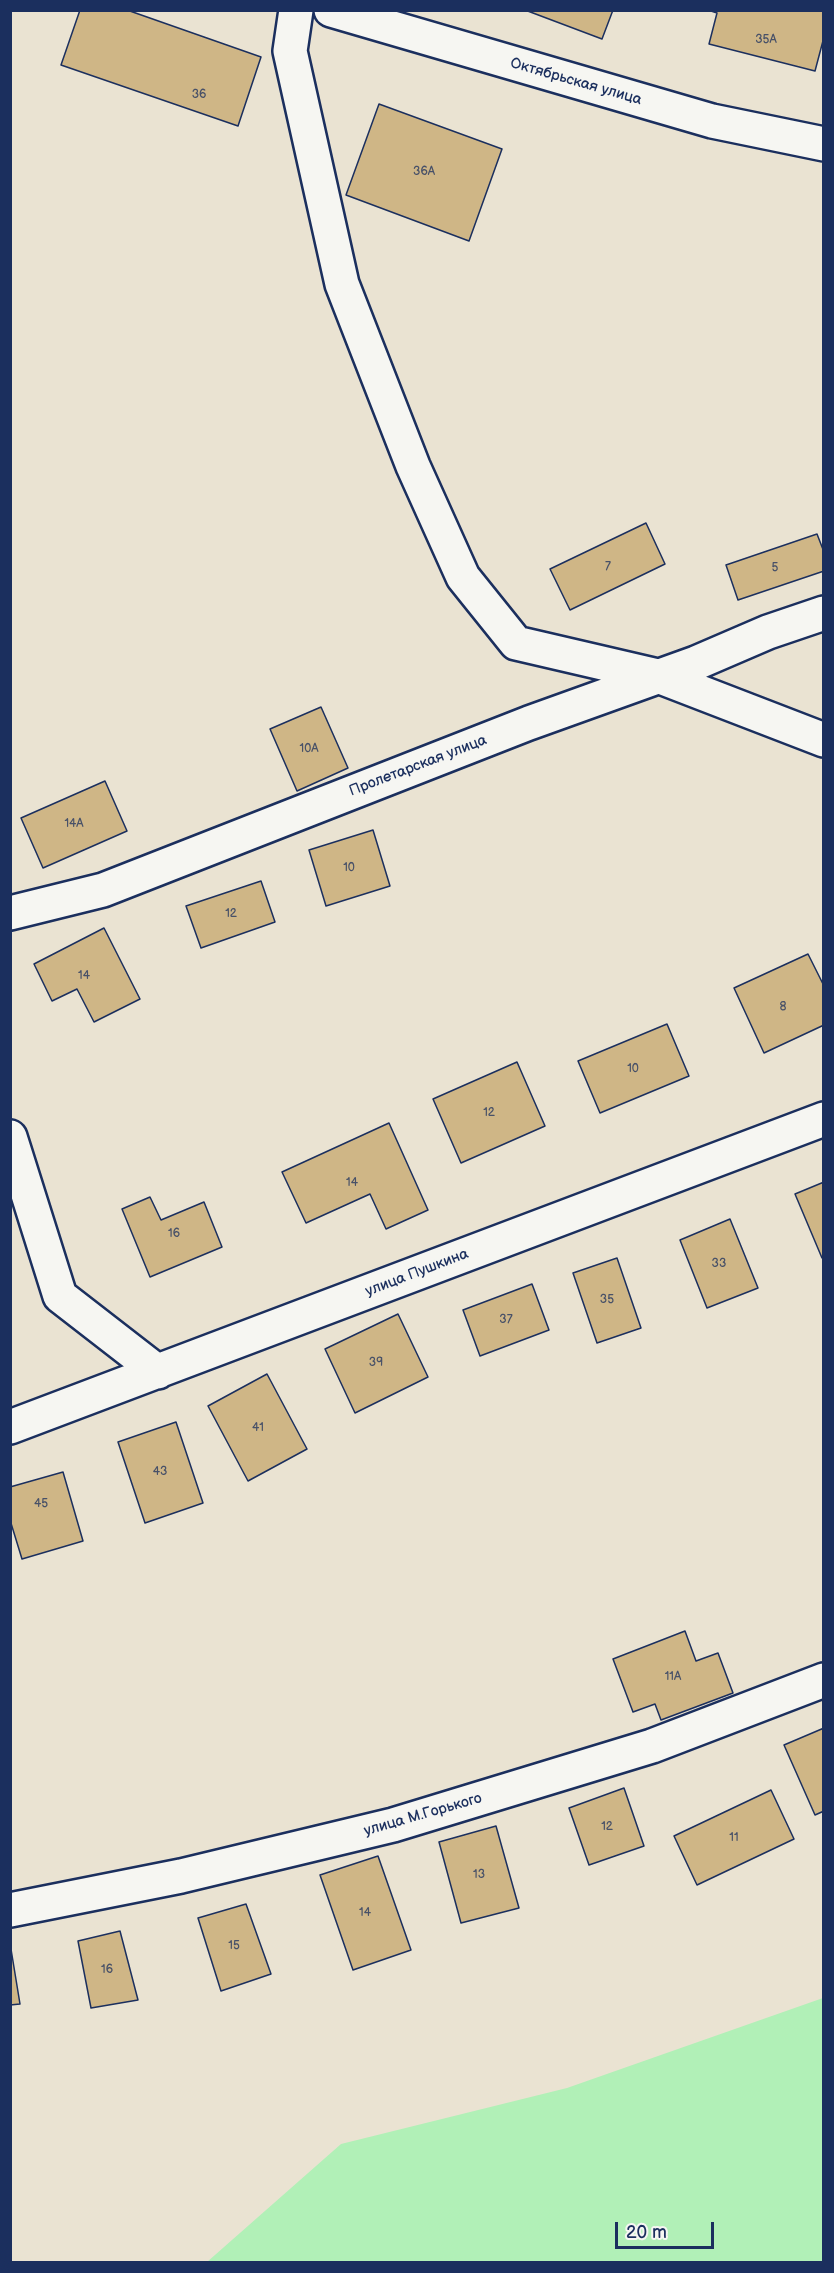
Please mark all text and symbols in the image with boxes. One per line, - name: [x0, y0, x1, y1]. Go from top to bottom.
- house number: 35А: [755, 33, 777, 47]
- street label: Октябрьская улица: [508, 55, 644, 109]
- house number: 36: [192, 88, 206, 102]
- house number: 36А: [413, 165, 435, 179]
- house number: 7: [605, 560, 611, 574]
- house number: 5: [772, 561, 778, 575]
- street label: Пролетарская улица: [347, 731, 489, 801]
- house number: 10А: [300, 742, 318, 756]
- house number: 14А: [64, 817, 84, 831]
- house number: 10: [343, 861, 355, 875]
- house number: 12: [225, 907, 237, 921]
- house number: 14: [78, 969, 90, 983]
- house number: 8: [780, 1000, 786, 1014]
- house number: 10: [627, 1062, 639, 1076]
- house number: 12: [483, 1106, 495, 1120]
- house number: 14: [346, 1176, 358, 1190]
- house number: 16: [168, 1227, 180, 1241]
- street label: улица Пушкина: [363, 1245, 471, 1301]
- house number: 33: [712, 1257, 726, 1271]
- house number: 35: [600, 1293, 614, 1307]
- house number: 37: [499, 1313, 513, 1327]
- house number: 39: [369, 1356, 383, 1370]
- house number: 41: [252, 1421, 264, 1435]
- house number: 43: [153, 1465, 167, 1479]
- house number: 45: [34, 1497, 48, 1511]
- house number: 11А: [665, 1670, 681, 1684]
- street label: улица М.Горького: [362, 1790, 484, 1840]
- house number: 12: [601, 1820, 613, 1834]
- house number: 11: [729, 1831, 739, 1845]
- house number: 13: [473, 1868, 485, 1882]
- house number: 14: [359, 1906, 371, 1920]
- house number: 15: [228, 1939, 240, 1953]
- house number: 16: [101, 1963, 113, 1977]
- scale bar: [618, 2210, 717, 2248]
- text: 20 m: [626, 2222, 667, 2243]

